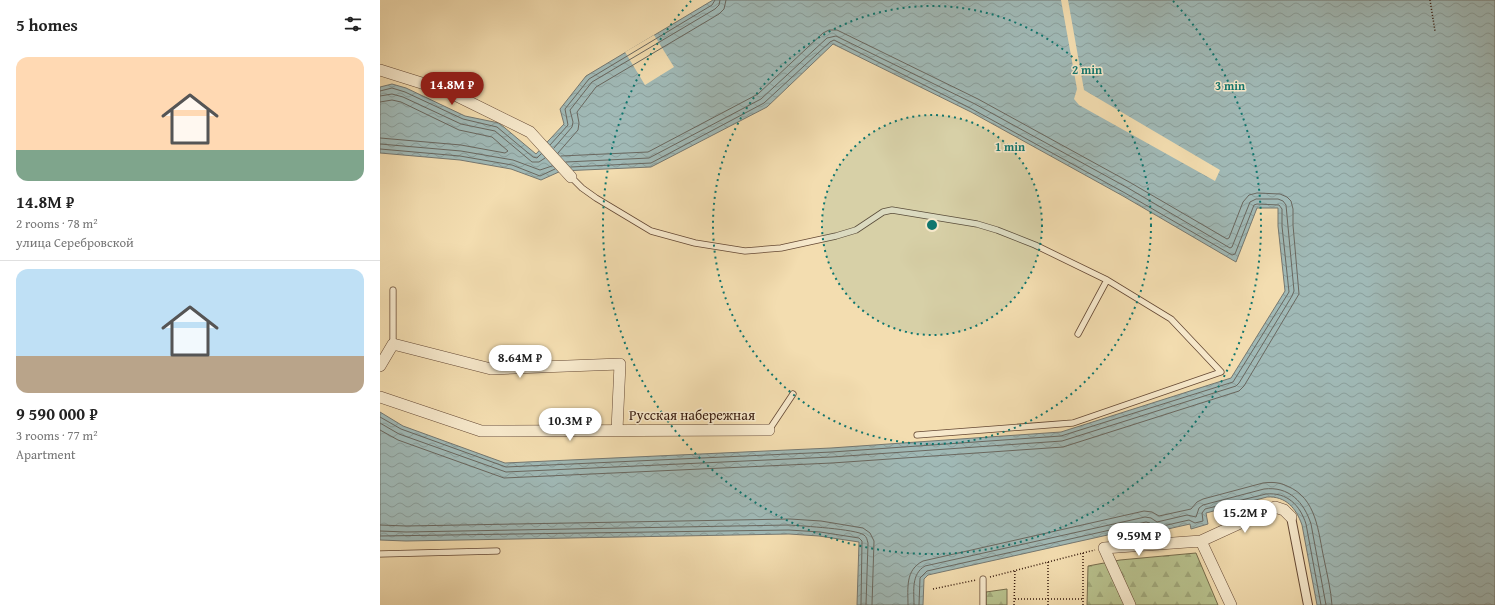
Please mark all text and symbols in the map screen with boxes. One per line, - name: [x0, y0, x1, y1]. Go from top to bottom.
- text: 5 homes: [16, 12, 78, 37]
- icon: filters: [342, 13, 364, 35]
- text: 2 min: [1072, 61, 1102, 78]
- pin: 14.8M ₽: [415, 72, 489, 106]
- text: 14.8M ₽: [430, 75, 474, 94]
- text: 3 min: [1215, 77, 1245, 94]
- icon: home: [154, 83, 226, 155]
- text: 1 min: [995, 138, 1025, 155]
- text: 14.8M ₽: [16, 189, 74, 214]
- text: 2 rooms · 78 m²: [16, 214, 98, 233]
- centre of rings: [925, 218, 939, 232]
- text: улица Серебровской: [16, 233, 134, 252]
- icon: home: [154, 295, 226, 367]
- pin: 8.64M ₽: [483, 345, 557, 379]
- text: 8.64M ₽: [498, 348, 542, 367]
- text: 9 590 000 ₽: [16, 401, 98, 426]
- street label: Русская набережная: [629, 405, 755, 425]
- pin: 10.3M ₽: [533, 408, 607, 442]
- text: 10.3M ₽: [548, 411, 592, 430]
- text: 3 rooms · 77 m²: [16, 426, 98, 445]
- text: Apartment: [16, 445, 76, 464]
- pin: 15.2M ₽: [1208, 500, 1282, 534]
- text: 15.2M ₽: [1223, 503, 1267, 522]
- pin: 9.59M ₽: [1102, 523, 1176, 557]
- text: 9.59M ₽: [1117, 526, 1161, 545]

